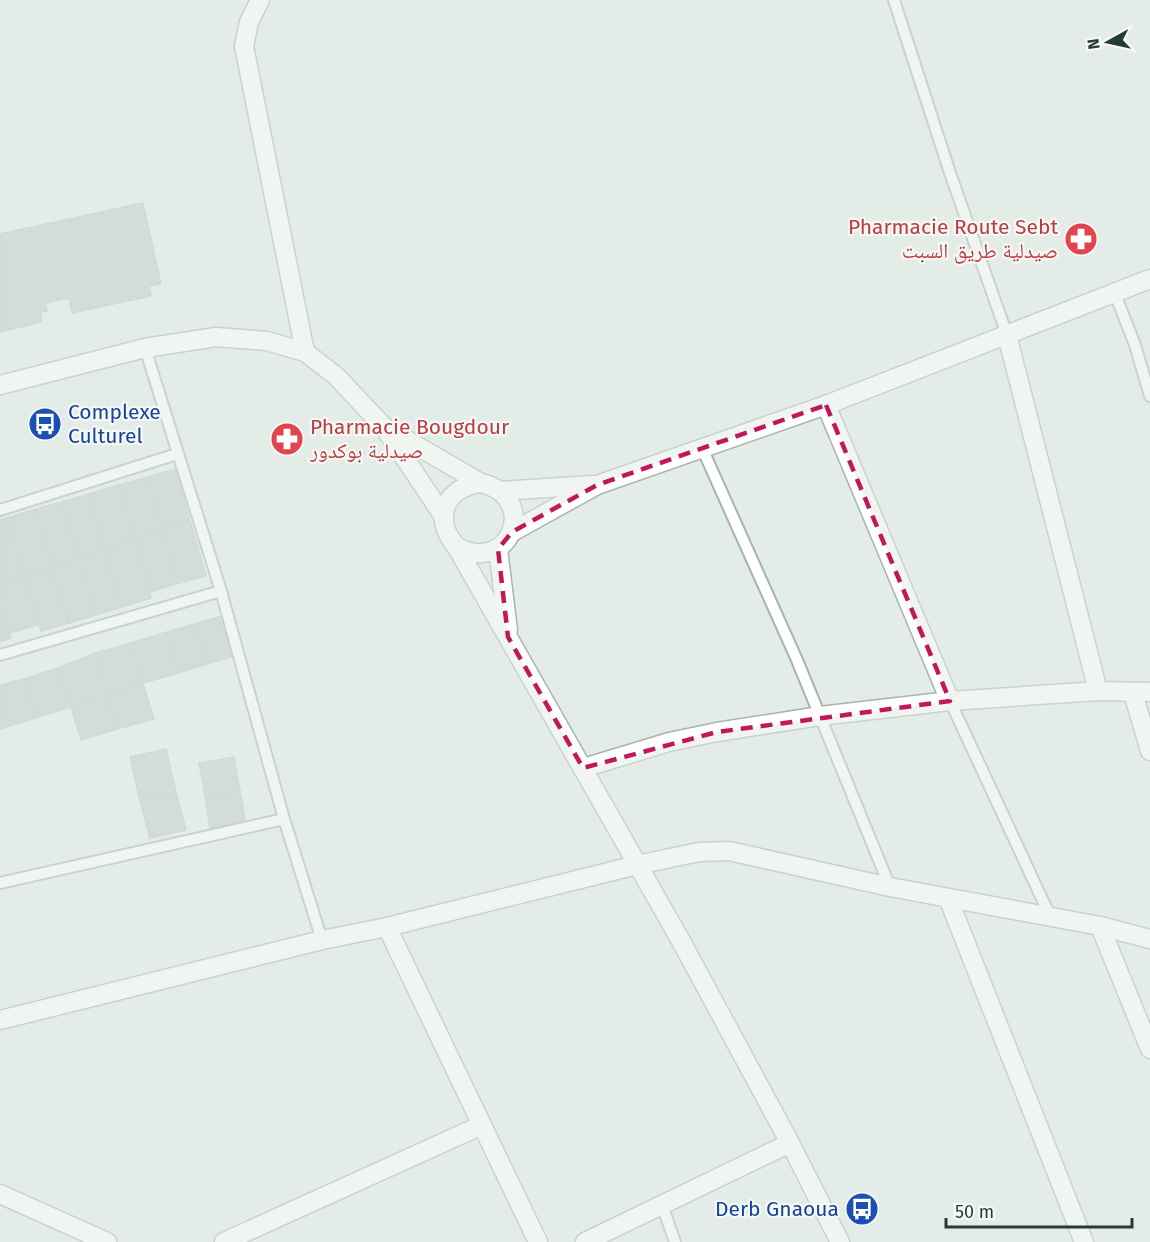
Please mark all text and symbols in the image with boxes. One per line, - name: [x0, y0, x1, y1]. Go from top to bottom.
- north arrow: [1078, 12, 1138, 72]
- text: N: [1083, 37, 1104, 51]
- place label: Pharmacie Route Sebt صيدلية طريق السبت: [848, 214, 1058, 264]
- pharmacy icon: Pharmacie Route Sebt صيدلية طريق السبت: [1063, 221, 1099, 257]
- place label: Complexe Culturel: [68, 399, 161, 449]
- bus stop icon: Complexe Culturel: [27, 406, 63, 442]
- place label: Pharmacie Bougdour صيدلية بوكدور: [309, 414, 509, 464]
- pharmacy icon: Pharmacie Bougdour صيدلية بوكدور: [269, 421, 305, 457]
- bus stop icon: Derb Gnaoua: [844, 1191, 880, 1227]
- scale bar: [946, 1191, 1132, 1229]
- place label: Derb Gnaoua: [715, 1196, 839, 1222]
- text: 50 m: [955, 1201, 994, 1223]

